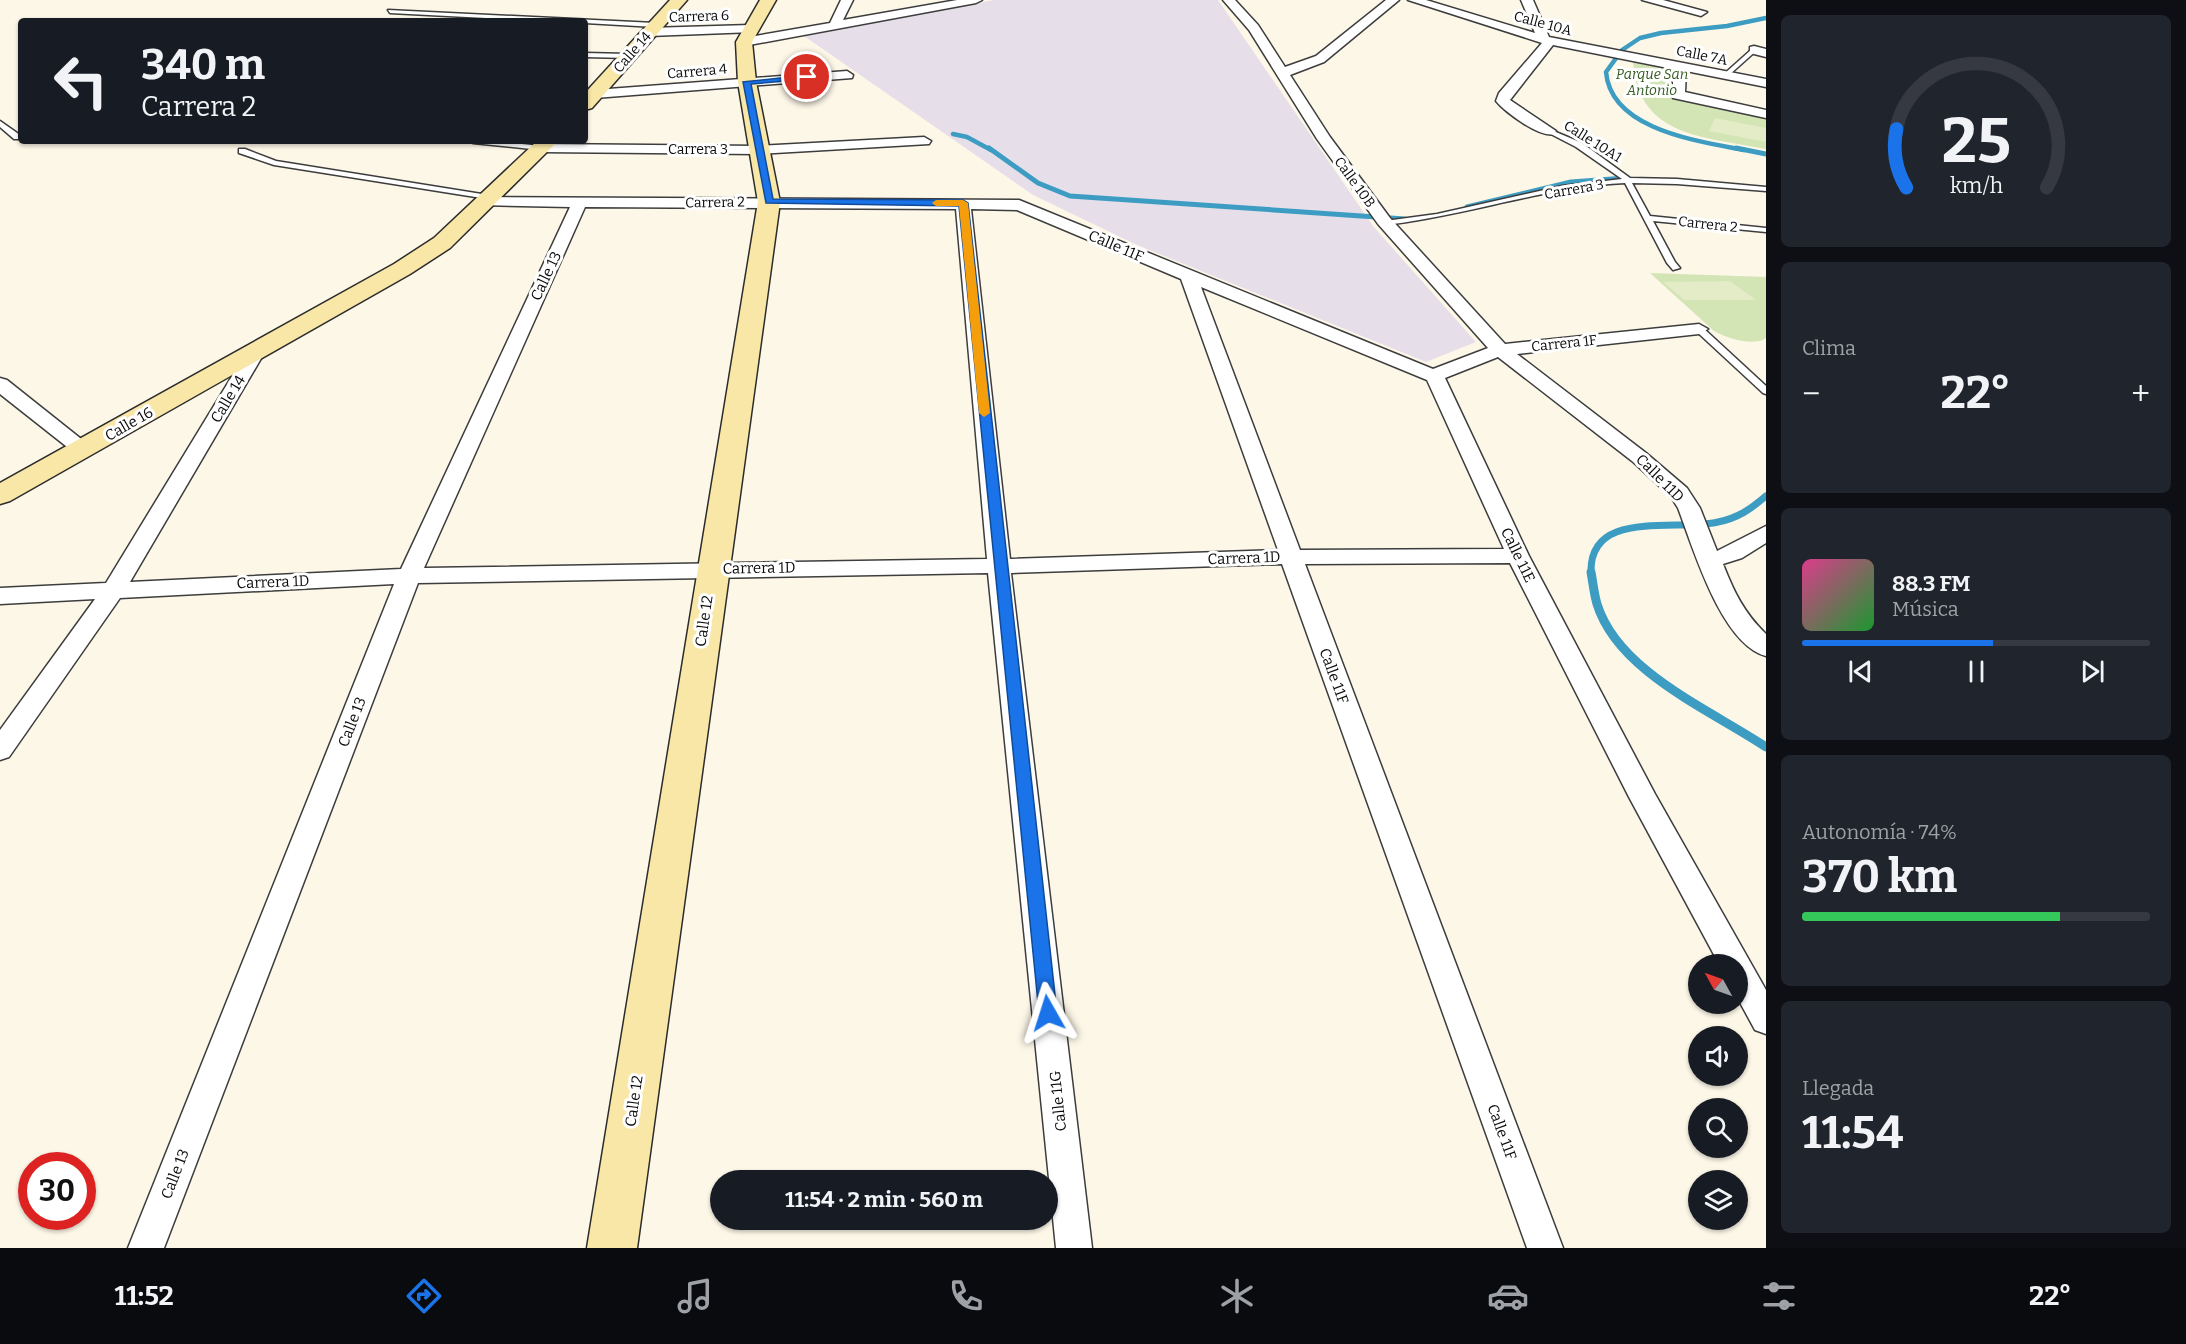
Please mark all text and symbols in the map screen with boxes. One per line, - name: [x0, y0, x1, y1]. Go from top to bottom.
- street label: Carrera 6: [669, 7, 729, 26]
- street label: Calle 10A: [1512, 8, 1574, 39]
- street label: Calle 14: [610, 28, 655, 76]
- text: 340 m: [141, 40, 265, 90]
- icon: left: [42, 42, 120, 120]
- street label: Calle 7A: [1675, 42, 1729, 69]
- pin: [781, 51, 832, 102]
- street label: Carrera 4: [666, 60, 728, 83]
- icon: arrive: [790, 60, 823, 93]
- park label: Parque San Antonio: [1616, 66, 1688, 99]
- text: Carrera 2: [141, 91, 256, 123]
- text: 25: [1941, 104, 2011, 179]
- street label: Calle 10A1: [1561, 117, 1625, 166]
- street label: Carrera 3: [668, 141, 728, 158]
- street label: Calle 10B: [1330, 154, 1379, 211]
- text: km/h: [1949, 173, 2003, 199]
- street label: Carrera 3: [1543, 176, 1605, 203]
- street label: Carrera 2: [685, 193, 745, 212]
- street label: Carrera 2: [1677, 213, 1739, 236]
- street label: Calle 11F: [1086, 226, 1147, 266]
- street label: Calle 13: [527, 249, 565, 303]
- street label: Carrera 1F: [1530, 332, 1598, 355]
- text: Clima: [1802, 336, 1856, 360]
- text: 22°: [1940, 366, 2011, 420]
- street label: Calle 14: [207, 372, 249, 426]
- text: −: [1802, 374, 1820, 414]
- text: +: [2131, 374, 2150, 414]
- street label: Calle 16: [102, 403, 156, 445]
- street label: Calle 11D: [1632, 450, 1688, 506]
- street label: Calle 11E: [1497, 525, 1539, 585]
- street label: Carrera 1D: [1207, 548, 1281, 568]
- street label: Carrera 1D: [722, 558, 796, 578]
- text: 88.3 FM: [1892, 570, 1971, 597]
- street label: Carrera 1D: [236, 572, 310, 592]
- street label: Calle 12: [691, 594, 717, 648]
- text: Música: [1892, 597, 1959, 621]
- street label: Calle 11F: [1316, 646, 1353, 707]
- icon: previous: [1844, 655, 1877, 688]
- icon: pause: [1960, 655, 1993, 688]
- icon: next: [2076, 655, 2109, 688]
- street label: Calle 13: [334, 694, 370, 750]
- text: Autonomía · 74%: [1802, 820, 1957, 844]
- text: 370 km: [1802, 850, 1957, 904]
- north arrow: [1688, 954, 1748, 1014]
- map controls: [1688, 954, 1748, 1230]
- position arrow: [1016, 981, 1080, 1045]
- button: sound: [1688, 1026, 1748, 1086]
- street label: Calle 11G: [1046, 1070, 1070, 1132]
- street label: Calle 12: [621, 1074, 647, 1128]
- text: Llegada: [1802, 1076, 1874, 1100]
- button: search: [1688, 1098, 1748, 1158]
- street label: Calle 11F: [1484, 1102, 1521, 1163]
- text: 11:54: [1802, 1106, 1903, 1160]
- street label: Calle 13: [157, 1146, 193, 1202]
- speed limit sign: 30: [18, 1152, 96, 1230]
- button: layers: [1688, 1170, 1748, 1230]
- text: 11:54 · 2 min · 560 m: [785, 1186, 983, 1213]
- icon: directions: [403, 1275, 445, 1317]
- icon: music: [674, 1275, 716, 1317]
- icon: phone: [945, 1275, 987, 1317]
- icon: climate: [1216, 1275, 1258, 1317]
- icon: car: [1487, 1275, 1529, 1317]
- icon: filters: [1758, 1275, 1800, 1317]
- text: 11:52: [115, 1280, 174, 1312]
- text: 22°: [2029, 1280, 2071, 1312]

